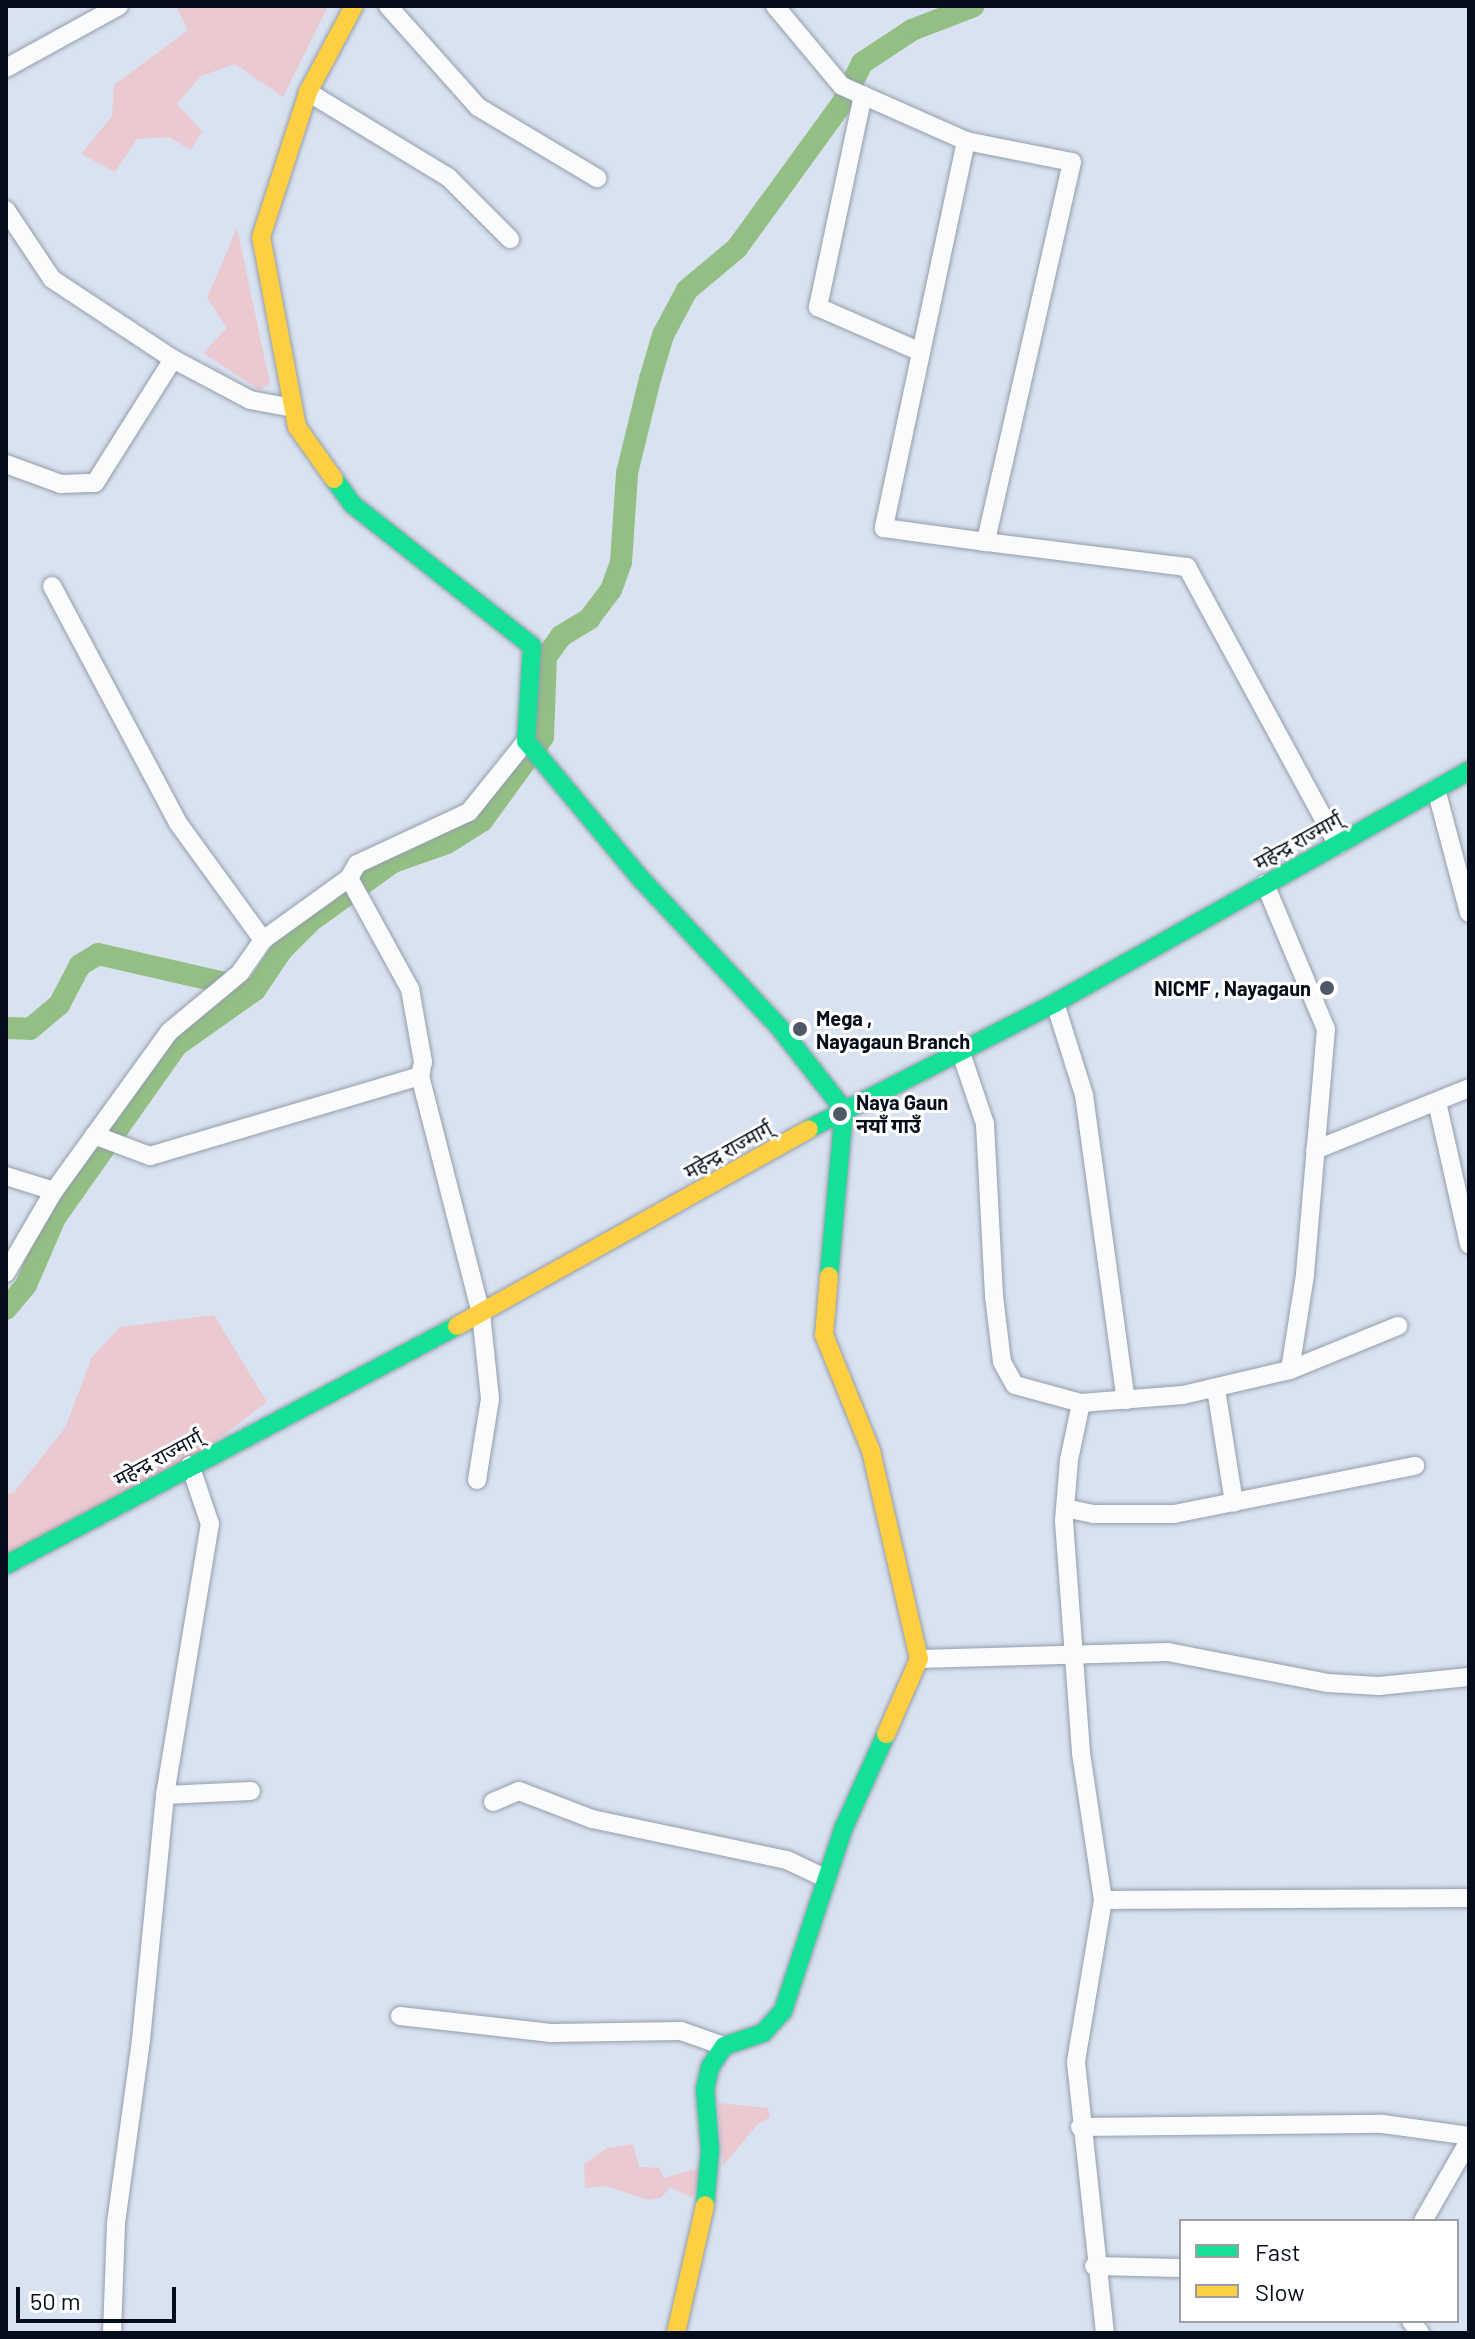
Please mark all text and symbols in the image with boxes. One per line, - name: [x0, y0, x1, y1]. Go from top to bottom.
- street label: महेन्द्र राज्मार्ग्: [1250, 807, 1346, 875]
- place label: NICMF , Nayagaun: [1154, 976, 1311, 1000]
- marker: NICMF , Nayagaun: [1318, 979, 1336, 997]
- place label: Mega , Nayagaun Branch: [816, 1006, 970, 1053]
- marker: Mega , Nayagaun Branch: [791, 1020, 809, 1038]
- place label: Naya Gaun नयाँ गाउँ: [856, 1090, 948, 1137]
- marker: Naya Gaun नयाँ गाउँ: [831, 1105, 849, 1123]
- street label: महेन्द्र राज्मार्ग्: [680, 1116, 776, 1184]
- street label: महेन्द्र राज्मार्ग्: [110, 1425, 206, 1491]
- legend: [1179, 2219, 1459, 2323]
- text: Fast: [1255, 2237, 1300, 2266]
- scale bar: [20, 2271, 180, 2321]
- text: Slow: [1255, 2277, 1304, 2306]
- text: 50 m: [30, 2286, 81, 2315]

